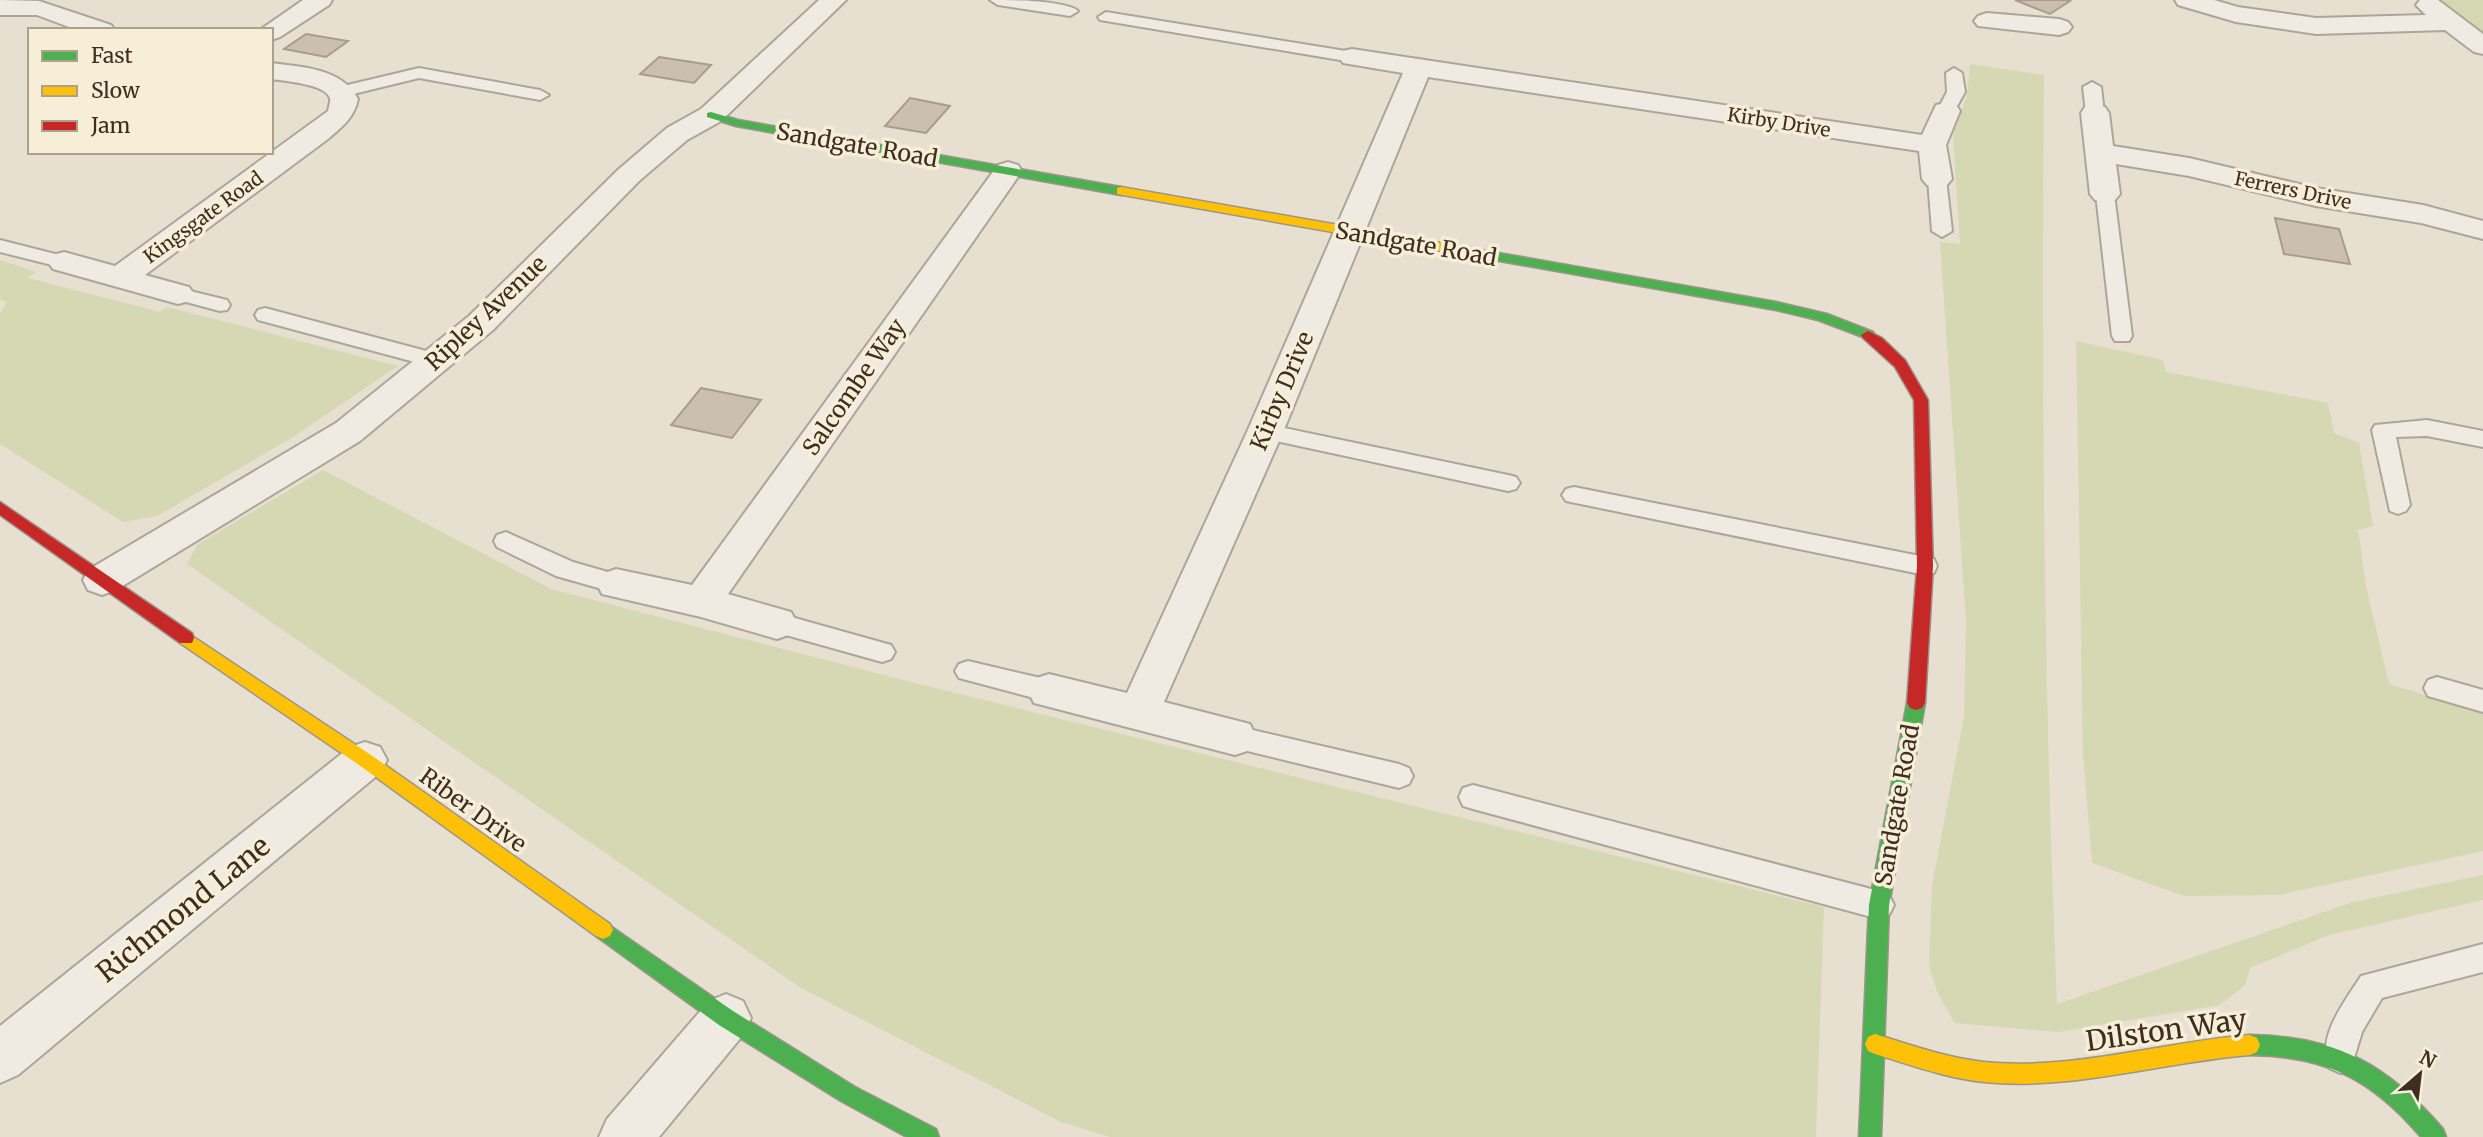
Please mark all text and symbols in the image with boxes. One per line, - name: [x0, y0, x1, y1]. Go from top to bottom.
- legend: [28, 28, 273, 154]
- text: Fast: [91, 42, 133, 69]
- text: Slow: [91, 77, 140, 104]
- street label: Kirby Drive: [1726, 102, 1832, 142]
- text: Jam: [90, 112, 130, 139]
- street label: Sandgate Road: [774, 116, 940, 173]
- street label: Kingsgate Road: [139, 166, 267, 268]
- street label: Ferrers Drive: [2232, 166, 2354, 214]
- street label: Sandgate Road: [1333, 215, 1499, 272]
- street label: Ripley Avenue: [419, 249, 552, 376]
- street label: Salcombe Way: [796, 312, 912, 461]
- street label: Kirby Drive: [1244, 327, 1320, 455]
- street label: Sandgate Road: [1868, 722, 1925, 888]
- street label: Riber Drive: [414, 761, 532, 858]
- street label: Richmond Lane: [89, 828, 277, 990]
- street label: Dilston Way: [2083, 1001, 2249, 1059]
- north arrow: [2385, 1039, 2455, 1109]
- text: N: [2416, 1045, 2440, 1073]

